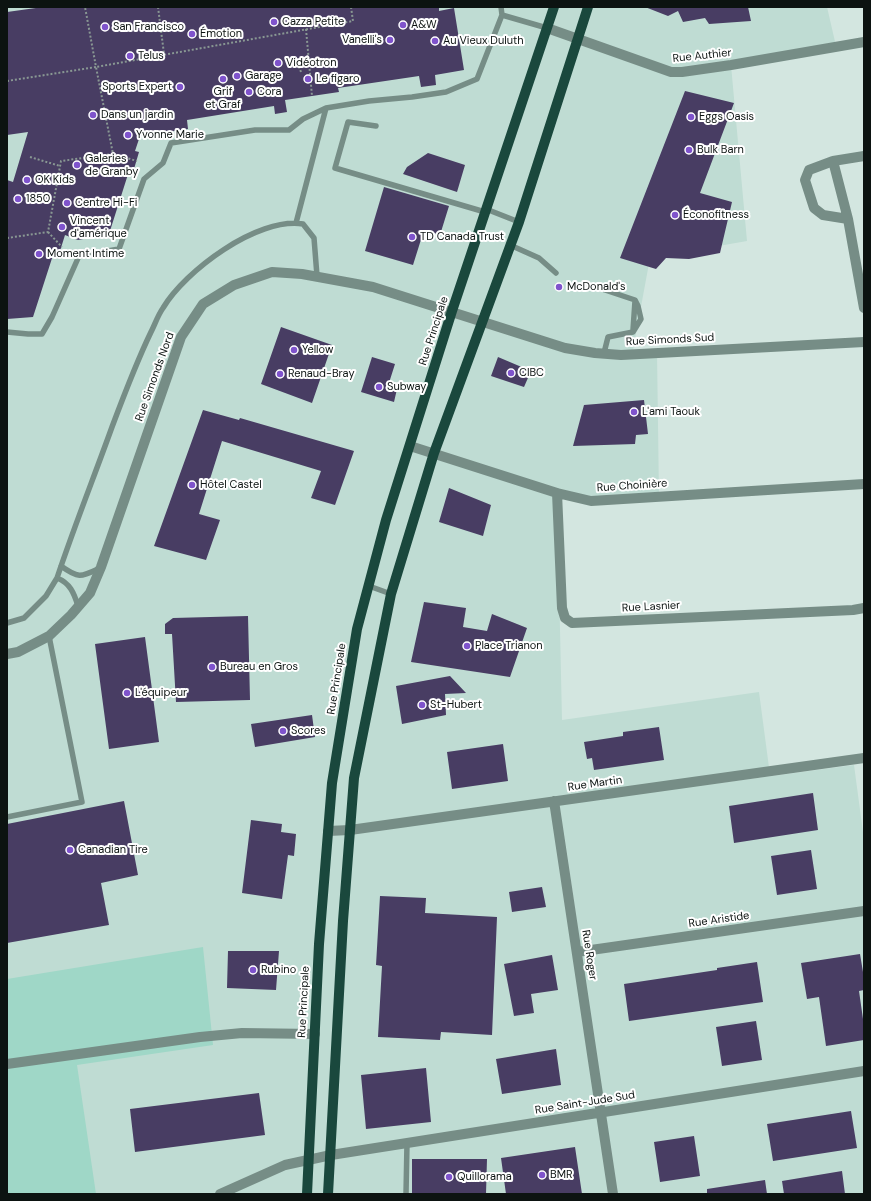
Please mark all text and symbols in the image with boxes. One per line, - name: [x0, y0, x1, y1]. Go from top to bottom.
- place label: Cazza Petite: [282, 15, 344, 29]
- marker: Cazza Petite: [269, 17, 279, 27]
- place label: A&W: [411, 18, 437, 32]
- place label: San Francisco: [113, 20, 184, 34]
- marker: A&W: [398, 20, 408, 30]
- marker: San Francisco: [100, 22, 110, 32]
- place label: Émotion: [200, 27, 242, 41]
- marker: Émotion: [187, 29, 197, 39]
- place label: Vanelli's: [342, 33, 382, 47]
- place label: Au Vieux Duluth: [443, 34, 524, 48]
- marker: Vanelli's: [385, 35, 395, 45]
- marker: Au Vieux Duluth: [430, 36, 440, 46]
- street label: Rue Authier: [672, 46, 732, 66]
- place label: Telus: [138, 49, 164, 63]
- marker: Telus: [125, 51, 135, 61]
- place label: Vidéotron: [286, 56, 336, 70]
- marker: Vidéotron: [273, 58, 283, 68]
- place label: Garage: [245, 69, 282, 83]
- marker: Garage: [232, 71, 242, 81]
- place label: Le figaro: [316, 72, 359, 86]
- marker: Grif et Graf: [218, 74, 228, 84]
- marker: Le figaro: [303, 74, 313, 84]
- place label: Sports Expert: [102, 80, 172, 94]
- marker: Sports Expert: [175, 82, 185, 92]
- place label: Grif et Graf: [205, 85, 241, 111]
- place label: Cora: [257, 85, 281, 99]
- marker: Cora: [244, 87, 254, 97]
- place label: Dans un jardin: [101, 108, 173, 122]
- marker: Dans un jardin: [88, 110, 98, 120]
- place label: Eggs Oasis: [699, 110, 754, 124]
- marker: Eggs Oasis: [686, 112, 696, 122]
- place label: Yvonne Marie: [136, 128, 204, 142]
- marker: Yvonne Marie: [123, 130, 133, 140]
- place label: Bulk Barn: [697, 143, 744, 157]
- marker: Bulk Barn: [684, 145, 694, 155]
- place label: Galeries de Granby: [85, 152, 138, 178]
- marker: Galeries de Granby: [72, 160, 82, 170]
- place label: OK Kids: [35, 173, 74, 187]
- marker: OK Kids: [22, 175, 32, 185]
- place label: 1850: [26, 192, 50, 206]
- marker: 1850: [13, 194, 23, 204]
- place label: Centre Hi-Fi: [75, 196, 137, 210]
- marker: Centre Hi-Fi: [62, 198, 72, 208]
- place label: Éconofitness: [683, 208, 749, 222]
- marker: Éconofitness: [670, 210, 680, 220]
- place label: Vincent d'amérique: [70, 214, 127, 240]
- marker: Vincent d'amérique: [57, 222, 67, 232]
- place label: TD Canada Trust: [420, 230, 504, 244]
- marker: TD Canada Trust: [407, 232, 417, 242]
- place label: Moment Intime: [47, 247, 124, 261]
- marker: Moment Intime: [34, 249, 44, 259]
- place label: McDonald's: [567, 280, 626, 294]
- marker: McDonald's: [554, 282, 564, 292]
- street label: Rue Principale: [417, 295, 451, 367]
- street label: Rue Simonds Nord: [133, 331, 177, 423]
- street label: Rue Simonds Sud: [625, 331, 715, 349]
- place label: Yellow: [302, 343, 333, 357]
- marker: Yellow: [289, 345, 299, 355]
- place label: CIBC: [519, 366, 544, 380]
- place label: Renaud-Bray: [288, 367, 355, 381]
- marker: CIBC: [506, 368, 516, 378]
- marker: Renaud-Bray: [275, 369, 285, 379]
- place label: Subway: [387, 380, 426, 394]
- marker: Subway: [374, 382, 384, 392]
- place label: L'ami Taouk: [642, 405, 700, 419]
- marker: L'ami Taouk: [629, 407, 639, 417]
- street label: Rue Choinière: [596, 477, 668, 495]
- place label: Hôtel Castel: [200, 478, 262, 492]
- marker: Hôtel Castel: [187, 480, 197, 490]
- street label: Rue Lasnier: [621, 599, 681, 615]
- place label: Place Trianon: [475, 639, 543, 653]
- marker: Place Trianon: [462, 641, 472, 651]
- street label: Rue Principale: [325, 642, 349, 716]
- place label: Bureau en Gros: [220, 660, 298, 674]
- marker: Bureau en Gros: [207, 662, 217, 672]
- place label: L'équipeur: [135, 686, 187, 700]
- marker: L'équipeur: [122, 688, 132, 698]
- place label: St-Hubert: [430, 698, 482, 712]
- marker: St-Hubert: [417, 700, 427, 710]
- place label: Scores: [291, 724, 326, 738]
- marker: Scores: [278, 726, 288, 736]
- street label: Rue Martin: [567, 774, 623, 794]
- place label: Canadian Tire: [78, 843, 148, 857]
- marker: Canadian Tire: [65, 845, 75, 855]
- street label: Rue Aristide: [688, 909, 750, 931]
- street label: Rue Roger: [579, 929, 599, 981]
- place label: Rubino: [261, 963, 296, 977]
- marker: Rubino: [248, 965, 258, 975]
- street label: Rue Principale: [296, 966, 312, 1038]
- street label: Rue Saint-Jude Sud: [534, 1089, 636, 1117]
- place label: BMR: [550, 1168, 572, 1182]
- place label: Quillorama: [457, 1170, 512, 1184]
- marker: BMR: [537, 1170, 547, 1180]
- marker: Quillorama: [444, 1172, 454, 1182]

